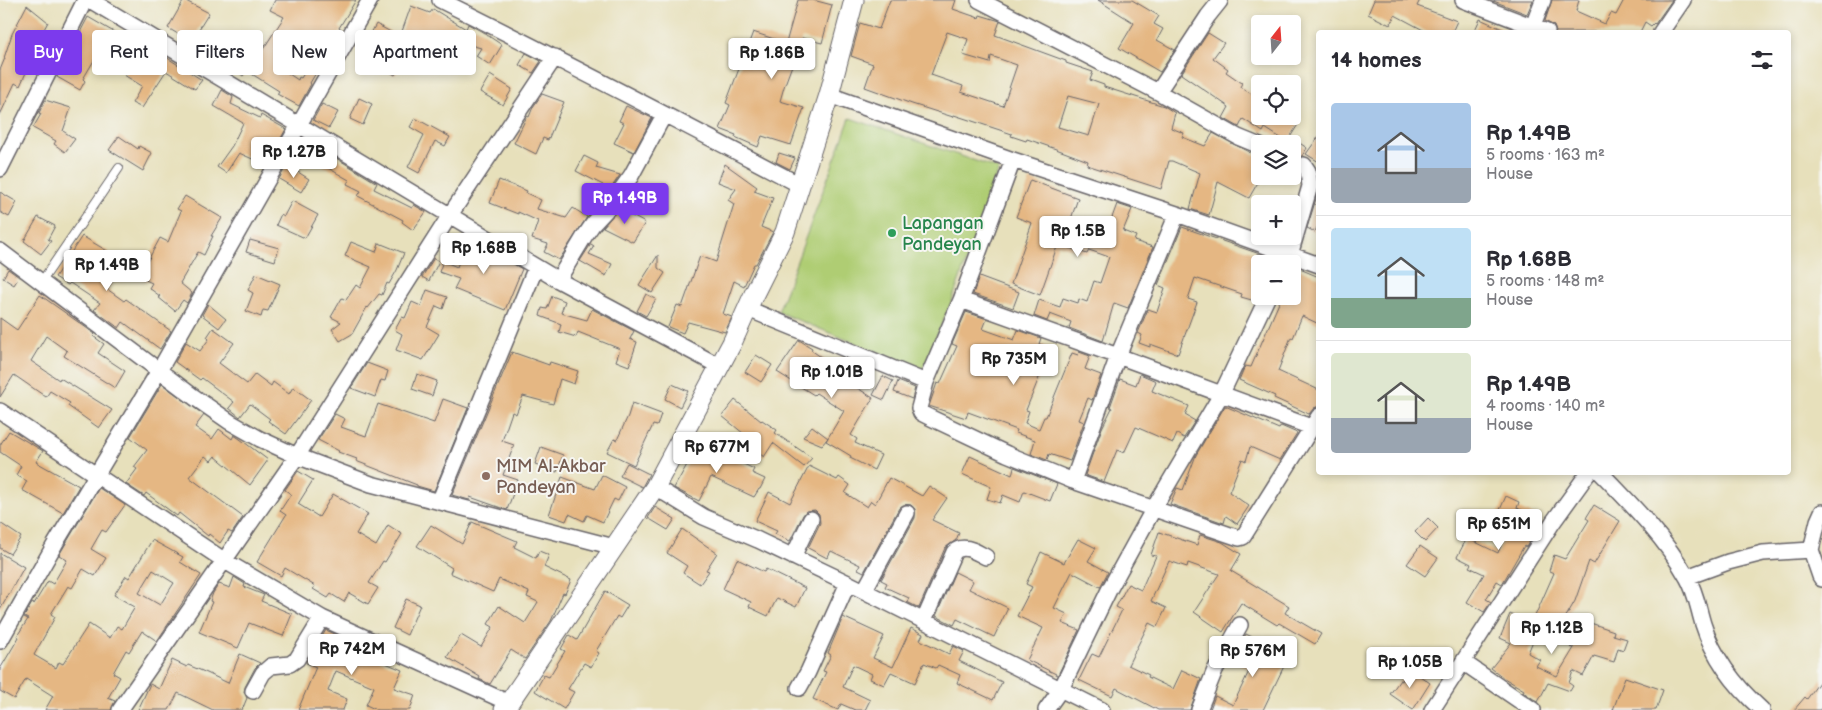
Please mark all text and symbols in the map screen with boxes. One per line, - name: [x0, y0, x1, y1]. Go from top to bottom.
- north arrow: [1251, 15, 1301, 65]
- map controls: [1251, 15, 1301, 305]
- chip: Buy: [15, 30, 82, 75]
- chip: Rent: [92, 30, 167, 75]
- chip: Filters: [177, 30, 263, 75]
- chip: New: [273, 30, 345, 75]
- chip: Apartment: [355, 30, 476, 75]
- pin: Rp 1.86B: [720, 38, 824, 80]
- text: Rp 1.86B: [739, 44, 805, 63]
- icon: filters: [1748, 46, 1776, 74]
- text: 14 homes: [1331, 48, 1422, 73]
- button: locate: [1251, 75, 1301, 125]
- text: Rp 1.49B: [1486, 121, 1571, 146]
- icon: home: [1371, 123, 1431, 183]
- button: layers: [1251, 135, 1301, 185]
- pin: Rp 1.27B: [242, 136, 346, 179]
- text: Rp 1.27B: [262, 143, 326, 162]
- text: 5 rooms · 163 m²: [1486, 146, 1605, 165]
- text: House: [1486, 165, 1533, 184]
- pin: Rp 1.49B: [573, 182, 677, 225]
- text: Rp 1.49B: [593, 189, 657, 208]
- button: +: [1251, 195, 1301, 245]
- place label: Lapangan Pandeyan: [902, 213, 984, 255]
- pin: Rp 1.5B: [1032, 216, 1124, 258]
- text: Rp 1.5B: [1050, 222, 1106, 241]
- marker: Lapangan Pandeyan: [886, 227, 898, 239]
- pin: Rp 1.68B: [432, 232, 536, 275]
- text: Rp 1.68B: [451, 239, 517, 258]
- text: Rp 1.68B: [1486, 247, 1572, 272]
- icon: home: [1371, 248, 1431, 308]
- pin: Rp 1.49B: [55, 250, 159, 292]
- button: −: [1251, 255, 1301, 305]
- text: Rp 1.49B: [75, 256, 139, 275]
- text: 5 rooms · 148 m²: [1486, 272, 1604, 291]
- text: House: [1486, 291, 1533, 310]
- pin: Rp 735M: [968, 344, 1060, 386]
- text: Rp 735M: [981, 350, 1047, 369]
- pin: Rp 1.01B: [780, 356, 884, 399]
- text: Rp 1.01B: [801, 363, 863, 382]
- text: Rp 1.49B: [1486, 372, 1571, 397]
- icon: home: [1371, 373, 1431, 433]
- text: 4 rooms · 140 m²: [1486, 397, 1605, 416]
- text: House: [1486, 416, 1533, 435]
- pin: Rp 677M: [671, 432, 763, 474]
- text: Rp 677M: [684, 438, 750, 457]
- place label: MIM Al-Akbar Pandeyan: [496, 456, 606, 498]
- marker: MIM Al-Akbar Pandeyan: [480, 470, 492, 482]
- pin: Rp 651M: [1453, 508, 1545, 551]
- text: Rp 651M: [1467, 515, 1531, 534]
- pin: Rp 1.12B: [1500, 612, 1604, 655]
- text: Rp 1.12B: [1521, 619, 1583, 638]
- pin: Rp 742M: [306, 634, 398, 676]
- pin: Rp 576M: [1207, 636, 1299, 678]
- text: Rp 742M: [319, 640, 385, 659]
- text: Rp 576M: [1220, 642, 1286, 661]
- pin: Rp 1.05B: [1358, 646, 1462, 689]
- text: Rp 1.05B: [1377, 653, 1443, 672]

